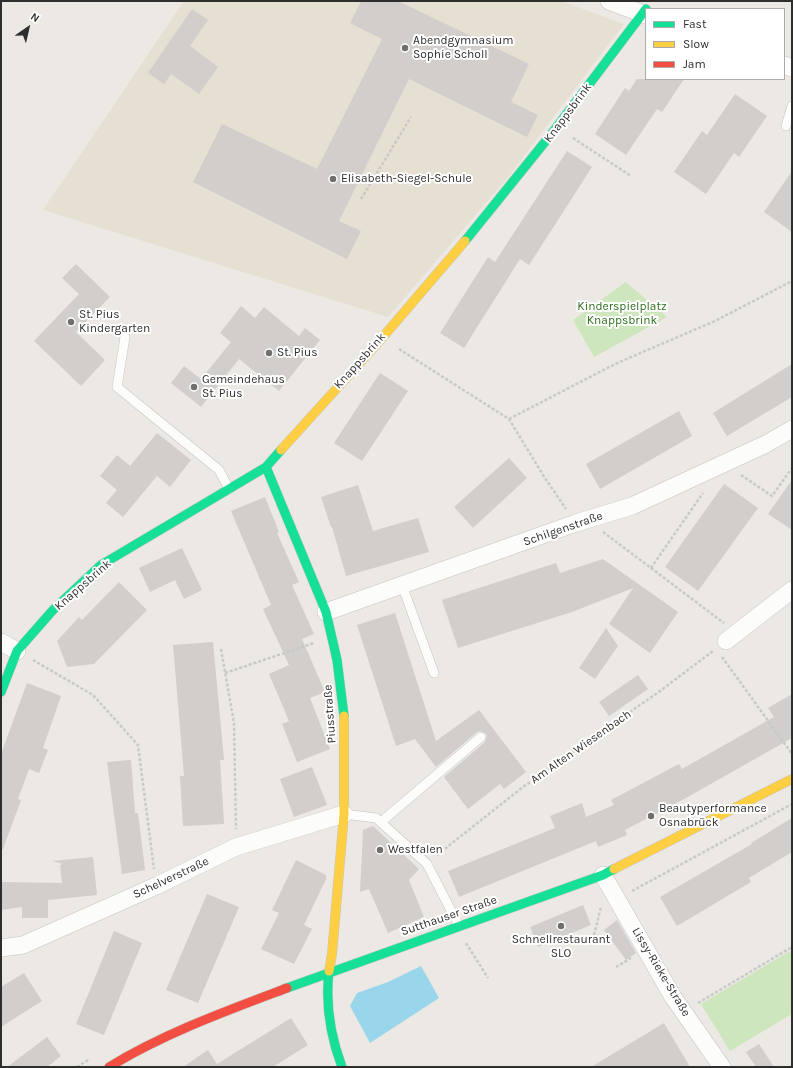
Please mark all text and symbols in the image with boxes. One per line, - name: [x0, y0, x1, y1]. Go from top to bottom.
- north arrow: [8, 8, 48, 48]
- legend: [645, 8, 785, 80]
- text: N: [28, 10, 42, 25]
- text: Fast: [683, 17, 706, 31]
- place label: Abendgymnasium Sophie Scholl: [413, 34, 514, 62]
- text: Slow: [683, 37, 709, 51]
- marker: Abendgymnasium Sophie Scholl: [400, 43, 410, 53]
- text: Jam: [683, 57, 706, 71]
- street label: Knappsbrink: [541, 81, 595, 145]
- place label: Elisabeth-Siegel-Schule: [341, 172, 472, 186]
- marker: Elisabeth-Siegel-Schule: [328, 174, 338, 184]
- park label: Kinderspielplatz Knappsbrink: [577, 300, 667, 328]
- place label: St. Pius Kindergarten: [79, 308, 150, 336]
- marker: St. Pius Kindergarten: [66, 317, 76, 327]
- street label: Knappsbrink: [331, 330, 389, 392]
- place label: St. Pius: [277, 346, 318, 360]
- marker: St. Pius: [264, 348, 274, 358]
- place label: Gemeindehaus St. Pius: [202, 373, 285, 401]
- marker: Gemeindehaus St. Pius: [189, 382, 199, 392]
- street label: Schilgenstraße: [521, 509, 605, 549]
- street label: Knappsbrink: [52, 556, 114, 614]
- street label: Piusstraße: [321, 684, 339, 744]
- street label: Am Alten Wiesenbach: [528, 707, 634, 787]
- place label: Beautyperformance Osnabrück: [659, 802, 767, 830]
- marker: Beautyperformance Osnabrück: [646, 811, 656, 821]
- place label: Westfalen: [388, 843, 443, 857]
- marker: Westfalen: [375, 845, 385, 855]
- street label: Schelverstraße: [131, 854, 211, 902]
- street label: Sutthauser Straße: [399, 893, 499, 939]
- marker: Schnellrestaurant SLO: [556, 921, 566, 931]
- street label: Lissy-Rieke-Straße: [629, 925, 693, 1019]
- place label: Schnellrestaurant SLO: [512, 933, 610, 961]

